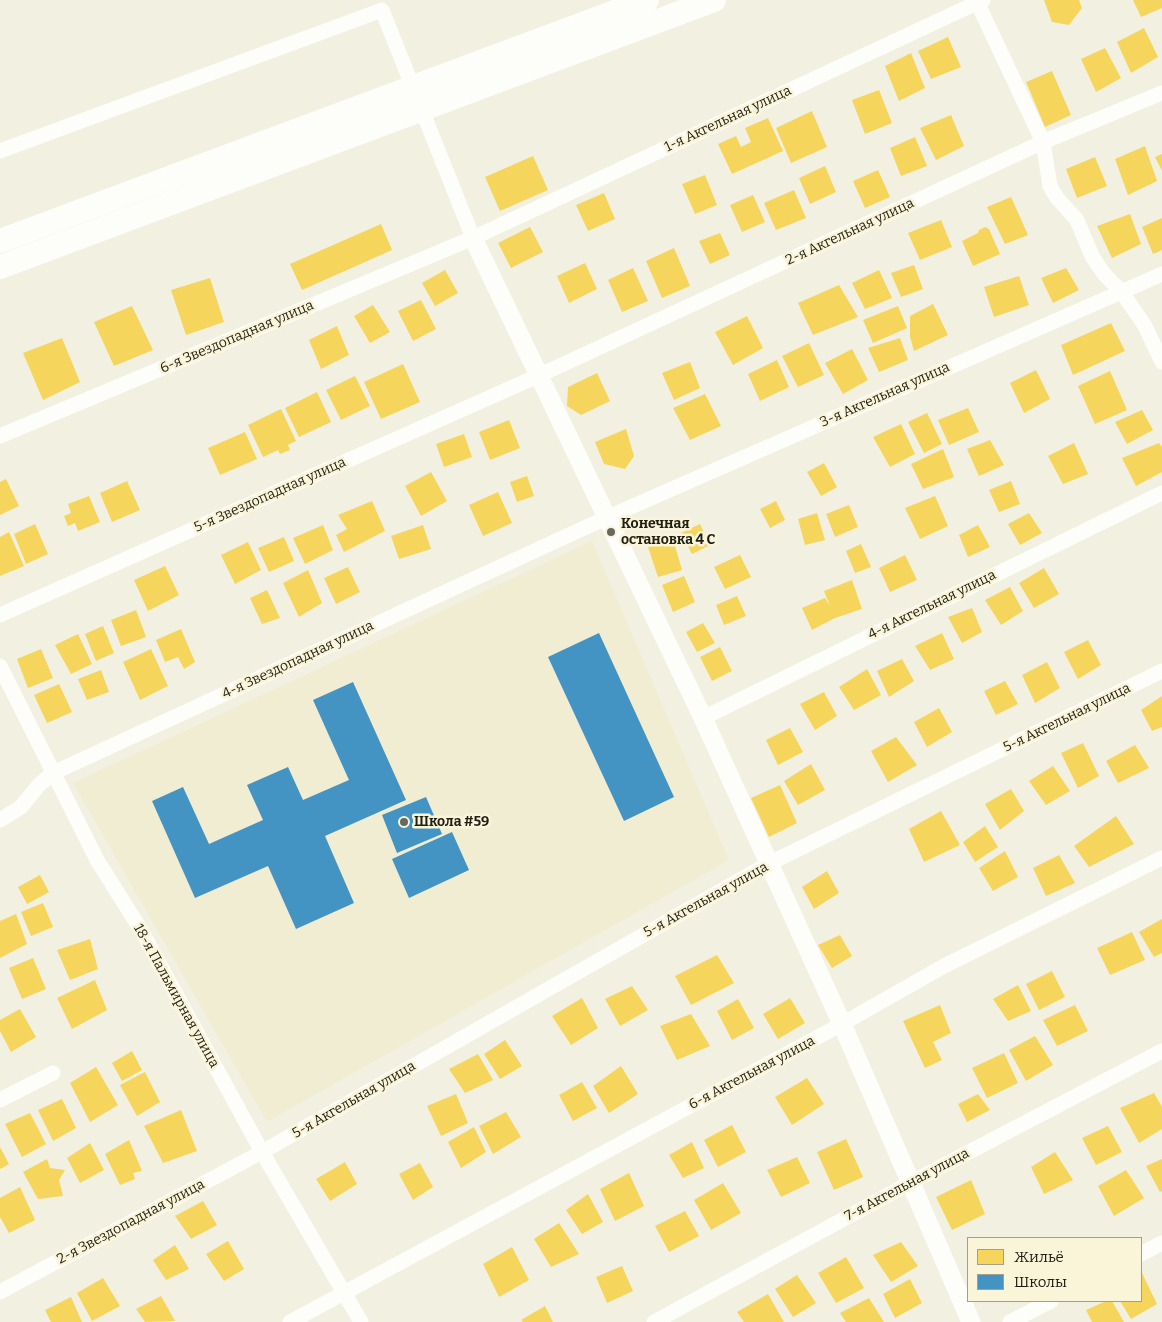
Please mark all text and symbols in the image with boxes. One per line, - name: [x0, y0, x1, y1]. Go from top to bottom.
- street label: 1-я Акгельная улица: [662, 82, 794, 156]
- street label: 2-я Акгельная улица: [783, 195, 917, 269]
- street label: 6-я Звездопадная улица: [158, 297, 316, 377]
- street label: 3-я Акгельная улица: [818, 359, 952, 431]
- street label: 5-я Звездопадная улица: [191, 454, 349, 536]
- place label: Конечная остановка 4 С: [621, 516, 715, 548]
- marker: Конечная остановка 4 С: [605, 526, 617, 538]
- street label: 4-я Акгельная улица: [865, 567, 999, 643]
- street label: 4-я Звездопадная улица: [220, 617, 376, 703]
- street label: 5-я Акгельная улица: [1001, 680, 1133, 756]
- place label: Школа #59: [414, 814, 489, 830]
- marker: Школа #59: [398, 816, 410, 828]
- street label: 5-я Акгельная улица: [641, 859, 771, 941]
- street label: 18-я Пальмирная улица: [129, 921, 223, 1071]
- street label: 6-я Акгельная улица: [686, 1033, 818, 1113]
- street label: 5-я Акгельная улица: [289, 1058, 419, 1142]
- street label: 7-я Акгельная улица: [842, 1145, 972, 1225]
- street label: 2-я Звездопадная улица: [54, 1176, 208, 1268]
- legend: [967, 1237, 1142, 1302]
- text: Жильё: [1014, 1248, 1064, 1266]
- text: Школы: [1014, 1273, 1067, 1291]

